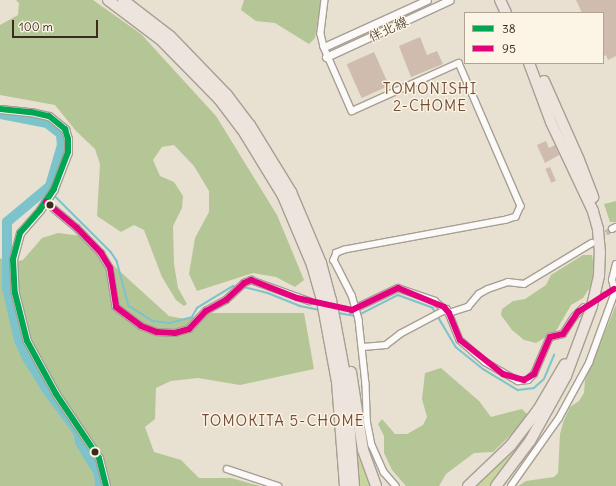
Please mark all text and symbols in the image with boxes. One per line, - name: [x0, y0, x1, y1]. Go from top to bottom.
- scale bar: [14, 12, 100, 38]
- legend: [464, 12, 604, 64]
- street label: 伴北線: [365, 13, 411, 45]
- text: 100 m: [19, 19, 53, 34]
- text: 38: [502, 21, 516, 36]
- text: 95: [502, 41, 516, 56]
- district label: TOMONISHI 2-CHOME: [383, 79, 477, 114]
- unlabelled marker: [45, 200, 55, 210]
- district label: TOMOKITA 5-CHOME: [201, 412, 365, 430]
- unlabelled marker: [90, 447, 100, 457]

